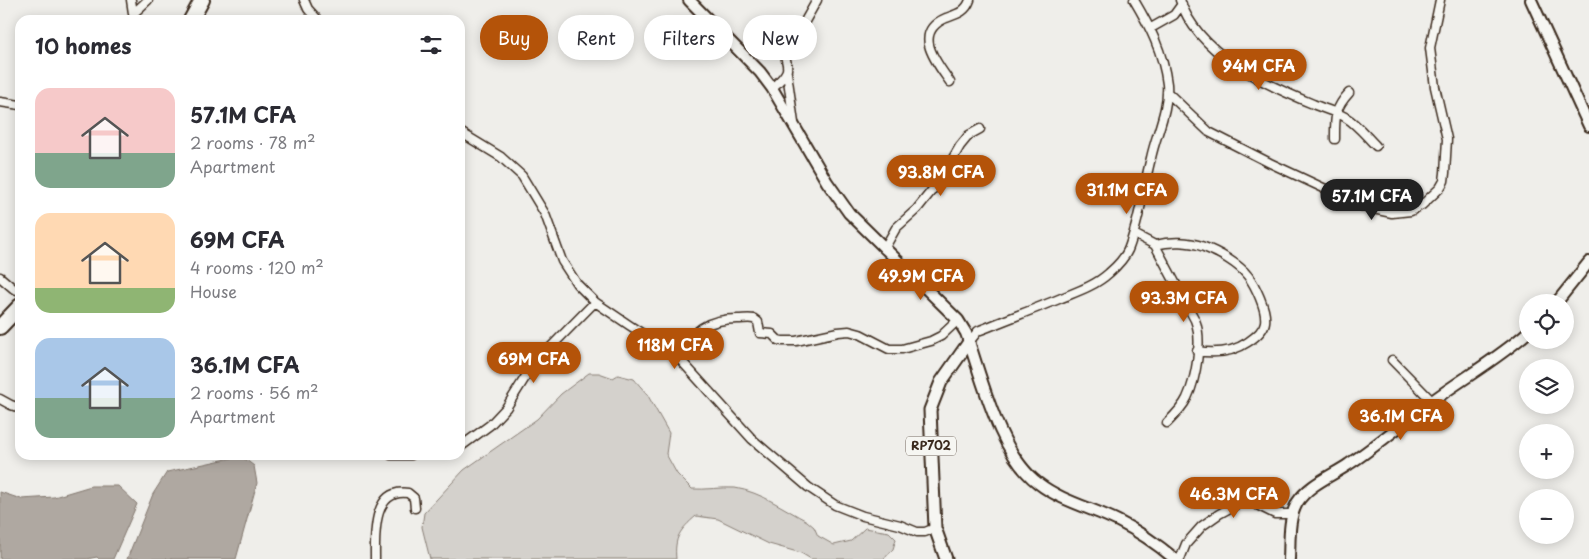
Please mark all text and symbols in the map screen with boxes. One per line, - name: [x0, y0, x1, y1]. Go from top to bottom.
- chip: Buy: [480, 15, 548, 60]
- chip: Rent: [558, 15, 634, 60]
- chip: Filters: [644, 15, 733, 60]
- chip: New: [743, 15, 817, 60]
- text: 10 homes: [35, 29, 132, 61]
- icon: filters: [417, 31, 445, 59]
- pin: 94M CFA: [1213, 48, 1305, 91]
- text: 94M CFA: [1223, 53, 1295, 77]
- text: 57.1M CFA: [190, 98, 296, 130]
- icon: home: [75, 108, 135, 168]
- text: 2 rooms · 78 m²: [190, 130, 316, 154]
- text: Apartment: [190, 154, 275, 178]
- pin: 93.8M CFA: [884, 154, 998, 197]
- text: 93.8M CFA: [898, 159, 984, 183]
- pin: 31.1M CFA: [1070, 172, 1184, 215]
- text: 31.1M CFA: [1087, 177, 1167, 201]
- pin: 57.1M CFA: [1315, 178, 1429, 221]
- text: 57.1M CFA: [1332, 183, 1412, 207]
- text: 69M CFA: [190, 223, 285, 255]
- icon: home: [75, 233, 135, 293]
- text: 4 rooms · 120 m²: [190, 255, 324, 279]
- pin: 49.9M CFA: [864, 258, 978, 301]
- text: 49.9M CFA: [878, 263, 964, 287]
- text: House: [190, 279, 237, 303]
- pin: 93.3M CFA: [1127, 280, 1241, 323]
- text: 93.3M CFA: [1141, 285, 1227, 309]
- map controls: [1519, 294, 1574, 544]
- button: locate: [1519, 294, 1574, 349]
- pin: 118M CFA: [623, 328, 727, 370]
- text: 118M CFA: [637, 332, 713, 356]
- pin: 69M CFA: [488, 342, 580, 384]
- text: 69M CFA: [498, 346, 570, 370]
- text: 36.1M CFA: [190, 348, 300, 380]
- icon: home: [75, 358, 135, 418]
- button: layers: [1519, 359, 1574, 414]
- text: 2 rooms · 56 m²: [190, 380, 319, 404]
- pin: 36.1M CFA: [1344, 398, 1458, 441]
- text: 36.1M CFA: [1359, 403, 1443, 427]
- text: Apartment: [190, 404, 275, 428]
- button: +: [1519, 424, 1574, 479]
- road number: RP702: [906, 436, 956, 456]
- pin: 46.3M CFA: [1177, 476, 1291, 519]
- text: 46.3M CFA: [1190, 481, 1278, 505]
- button: −: [1519, 489, 1574, 544]

